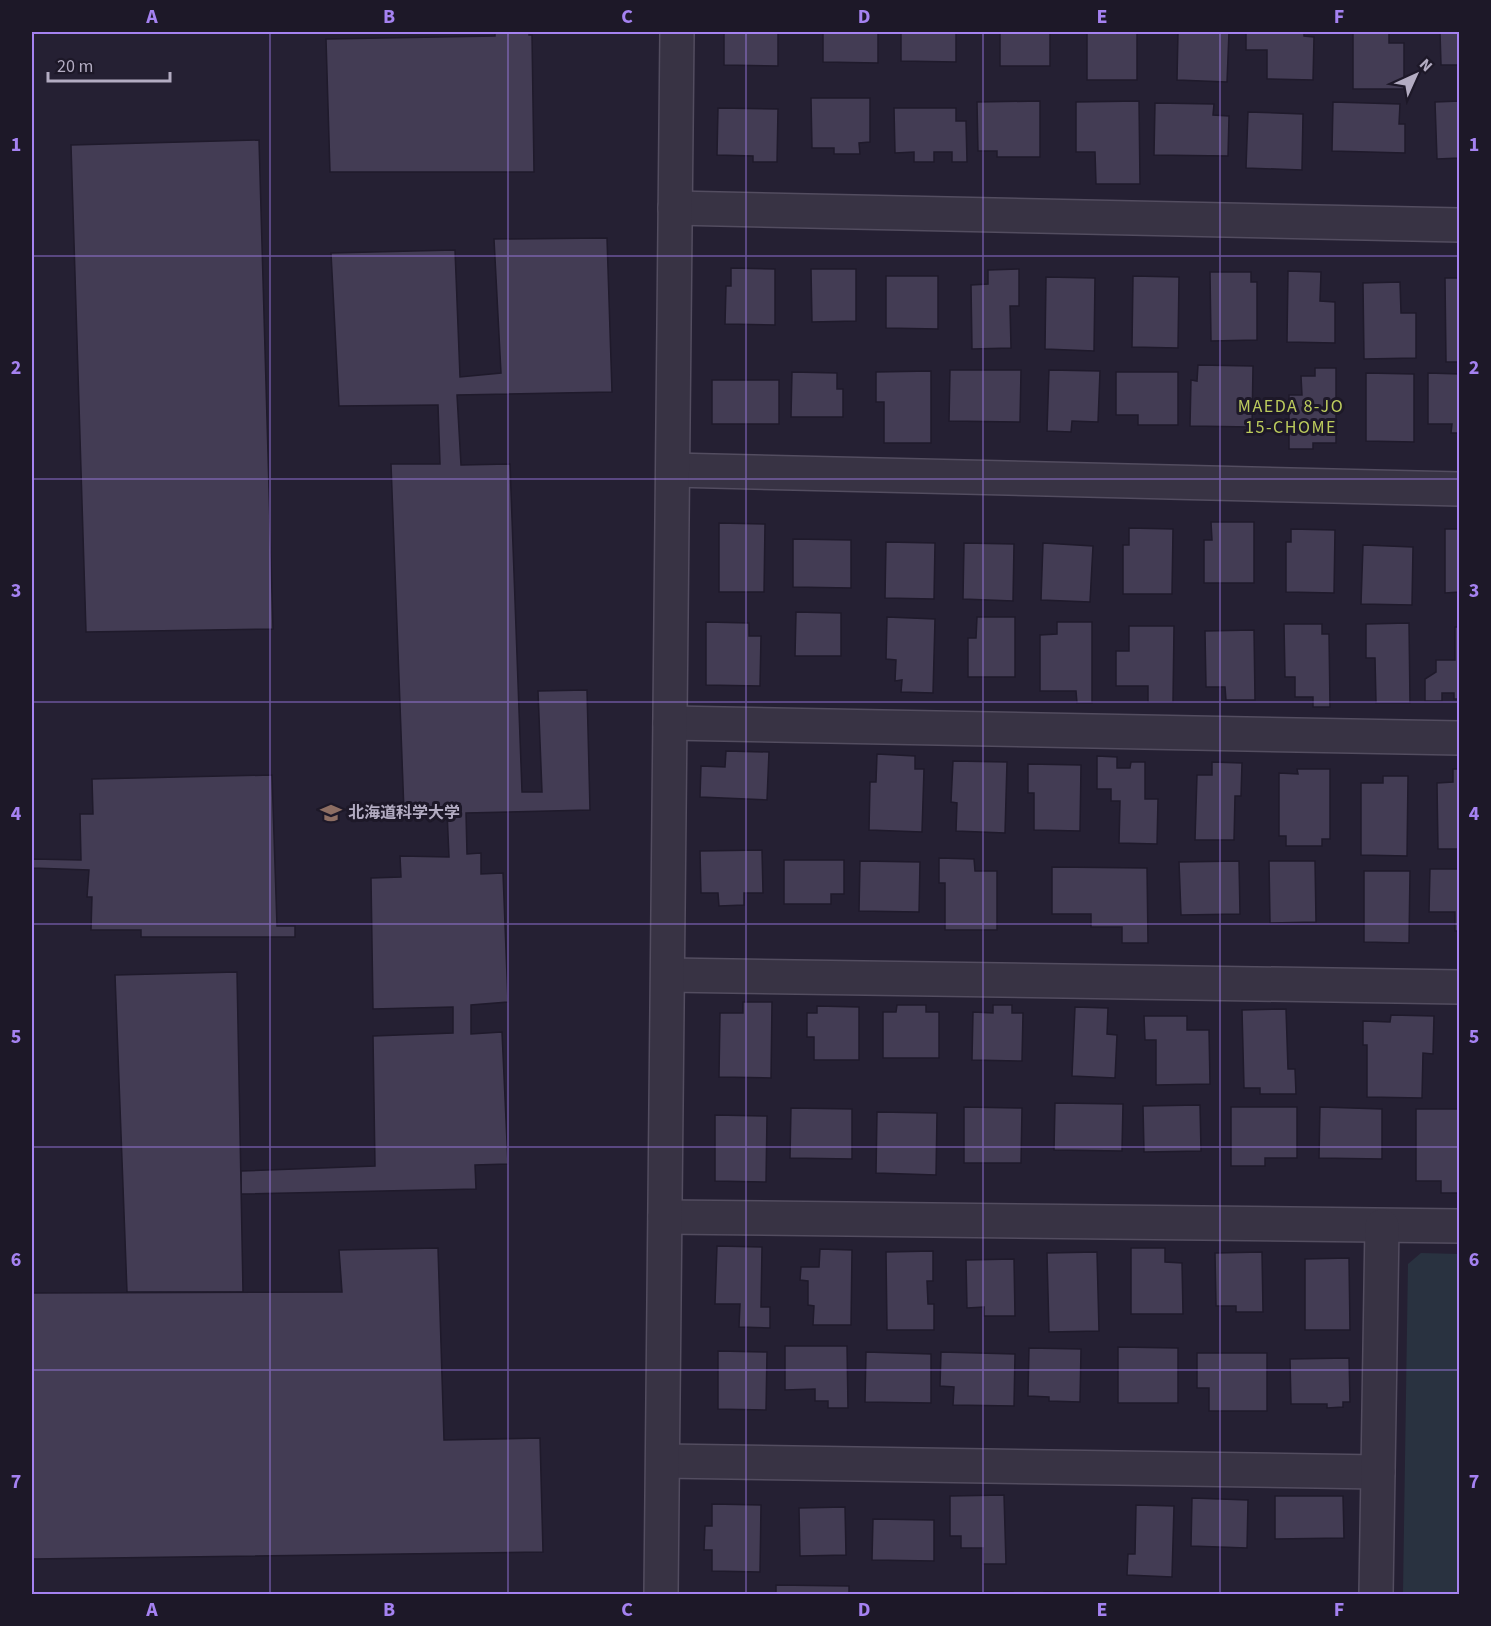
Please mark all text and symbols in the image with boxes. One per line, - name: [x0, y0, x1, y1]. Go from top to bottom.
- text: A: [145, 3, 158, 31]
- text: B: [383, 3, 395, 31]
- text: C: [621, 3, 633, 31]
- text: D: [858, 3, 870, 31]
- text: E: [1097, 3, 1107, 31]
- text: F: [1334, 3, 1344, 31]
- scale bar: [48, 45, 170, 83]
- north arrow: [1386, 45, 1446, 105]
- text: 20 m: [57, 54, 93, 79]
- text: N: [1414, 54, 1437, 77]
- text: 1: [11, 131, 21, 159]
- text: 1: [1469, 131, 1479, 159]
- text: 2: [11, 354, 21, 382]
- text: 2: [1469, 354, 1479, 382]
- district label: MAEDA 8-JO 15-CHOME: [1238, 394, 1344, 440]
- text: 3: [11, 577, 21, 605]
- text: 3: [1469, 577, 1479, 605]
- text: 4: [11, 800, 22, 828]
- text: 4: [1469, 800, 1480, 828]
- school or university icon: 北海道科学大学: [319, 801, 343, 825]
- place label: 北海道科学大学: [348, 802, 460, 824]
- text: 5: [11, 1023, 21, 1051]
- text: 5: [1469, 1023, 1479, 1051]
- text: 6: [11, 1246, 21, 1274]
- text: 6: [1469, 1246, 1479, 1274]
- text: 7: [11, 1468, 21, 1496]
- text: 7: [1469, 1468, 1479, 1496]
- text: A: [145, 1596, 158, 1624]
- text: B: [383, 1596, 395, 1624]
- text: C: [621, 1596, 633, 1624]
- text: D: [858, 1596, 870, 1624]
- text: E: [1097, 1596, 1107, 1624]
- text: F: [1334, 1596, 1344, 1624]

